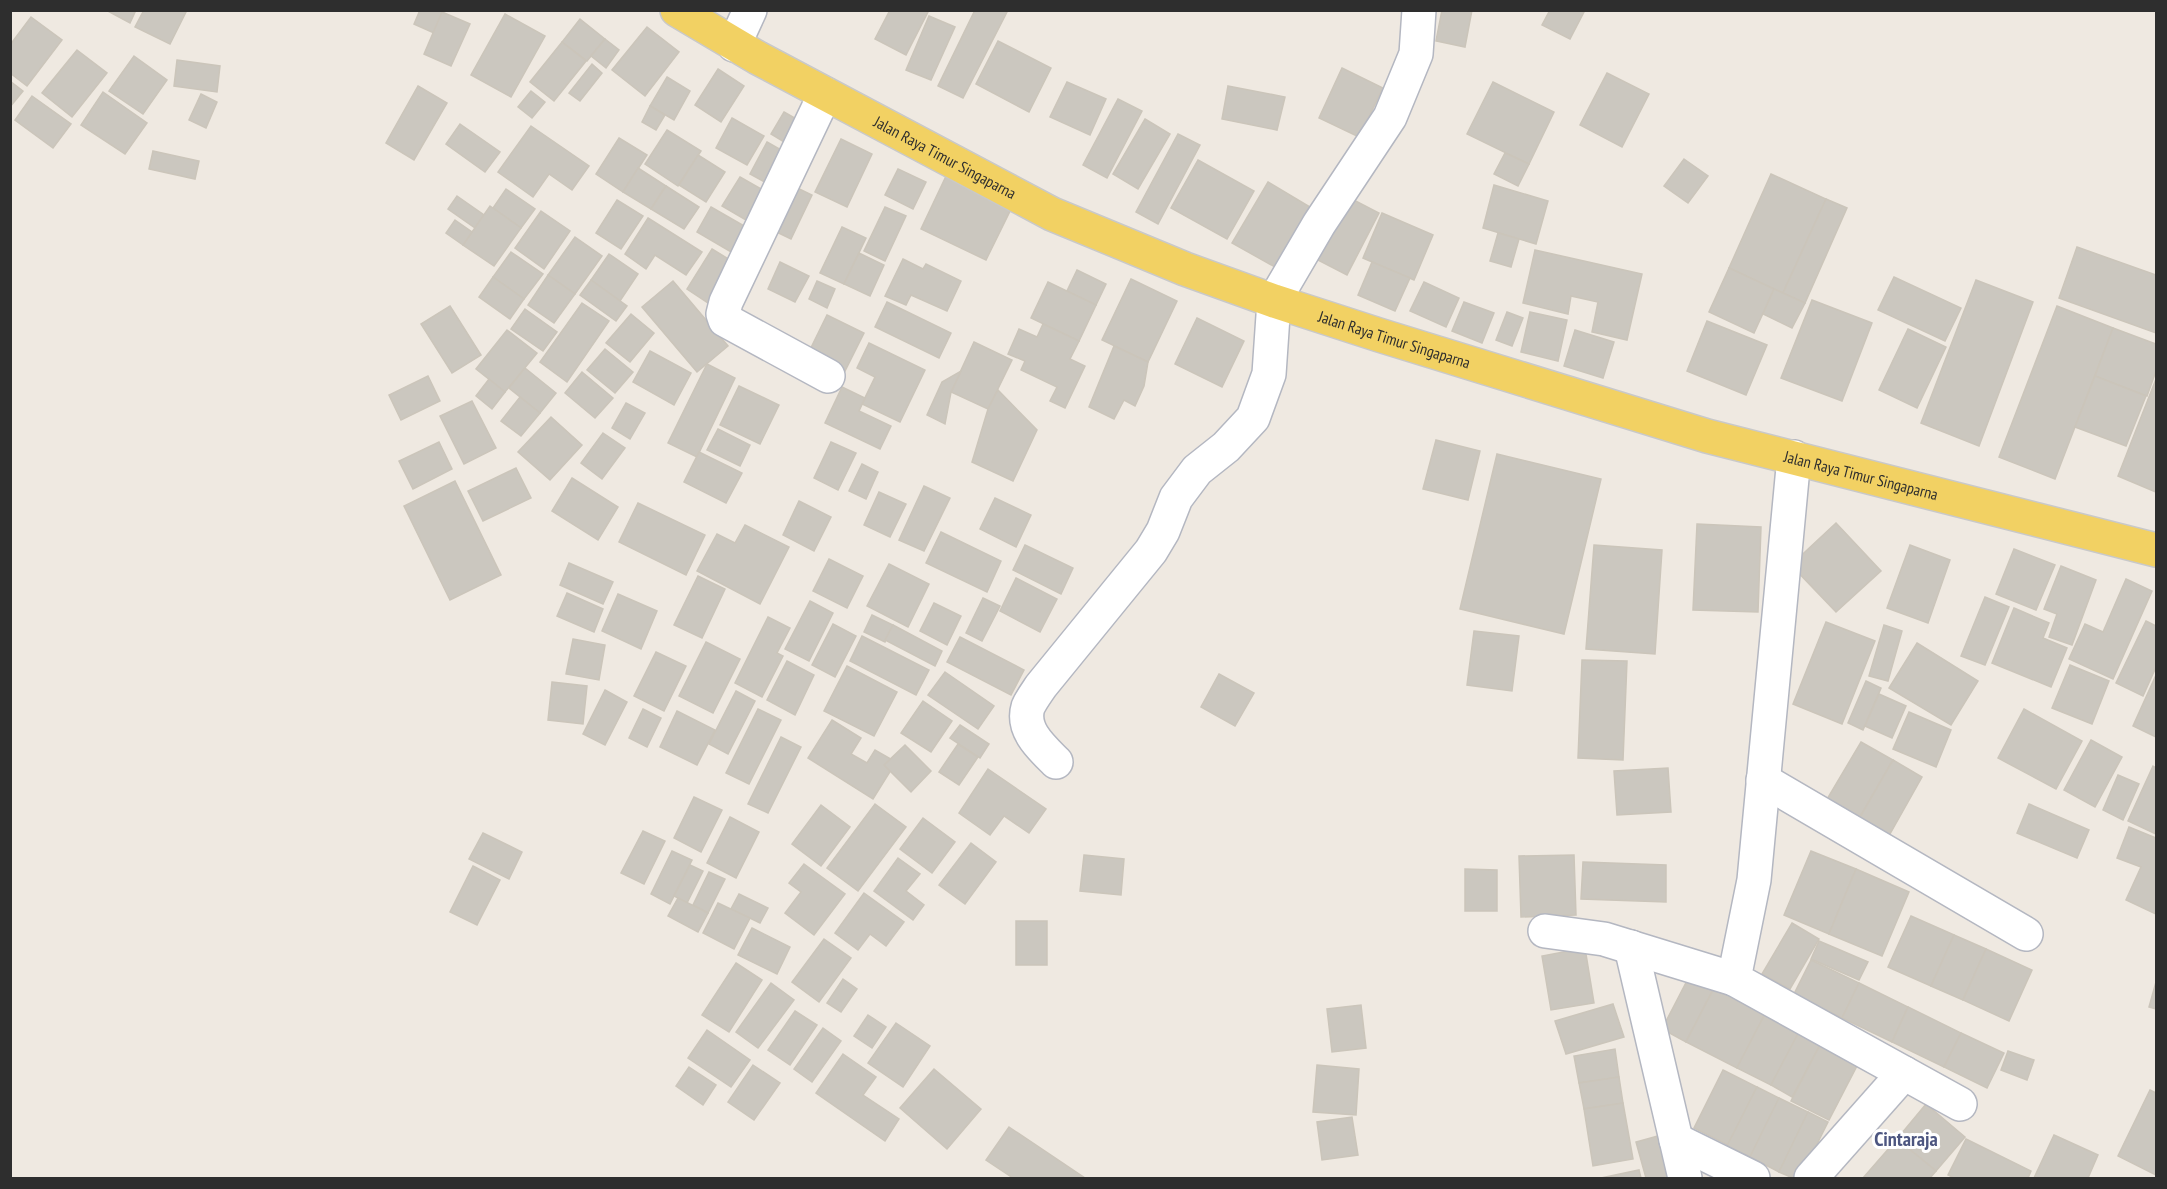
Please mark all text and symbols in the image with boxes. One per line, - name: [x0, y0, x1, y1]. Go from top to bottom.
- street label: Jalan Raya Timur Singaparna: [870, 111, 1020, 203]
- street label: Jalan Raya Timur Singaparna: [1315, 306, 1473, 373]
- street label: Jalan Raya Timur Singaparna: [1781, 446, 1940, 504]
- district label: Cintaraja: [1874, 1126, 1938, 1152]

